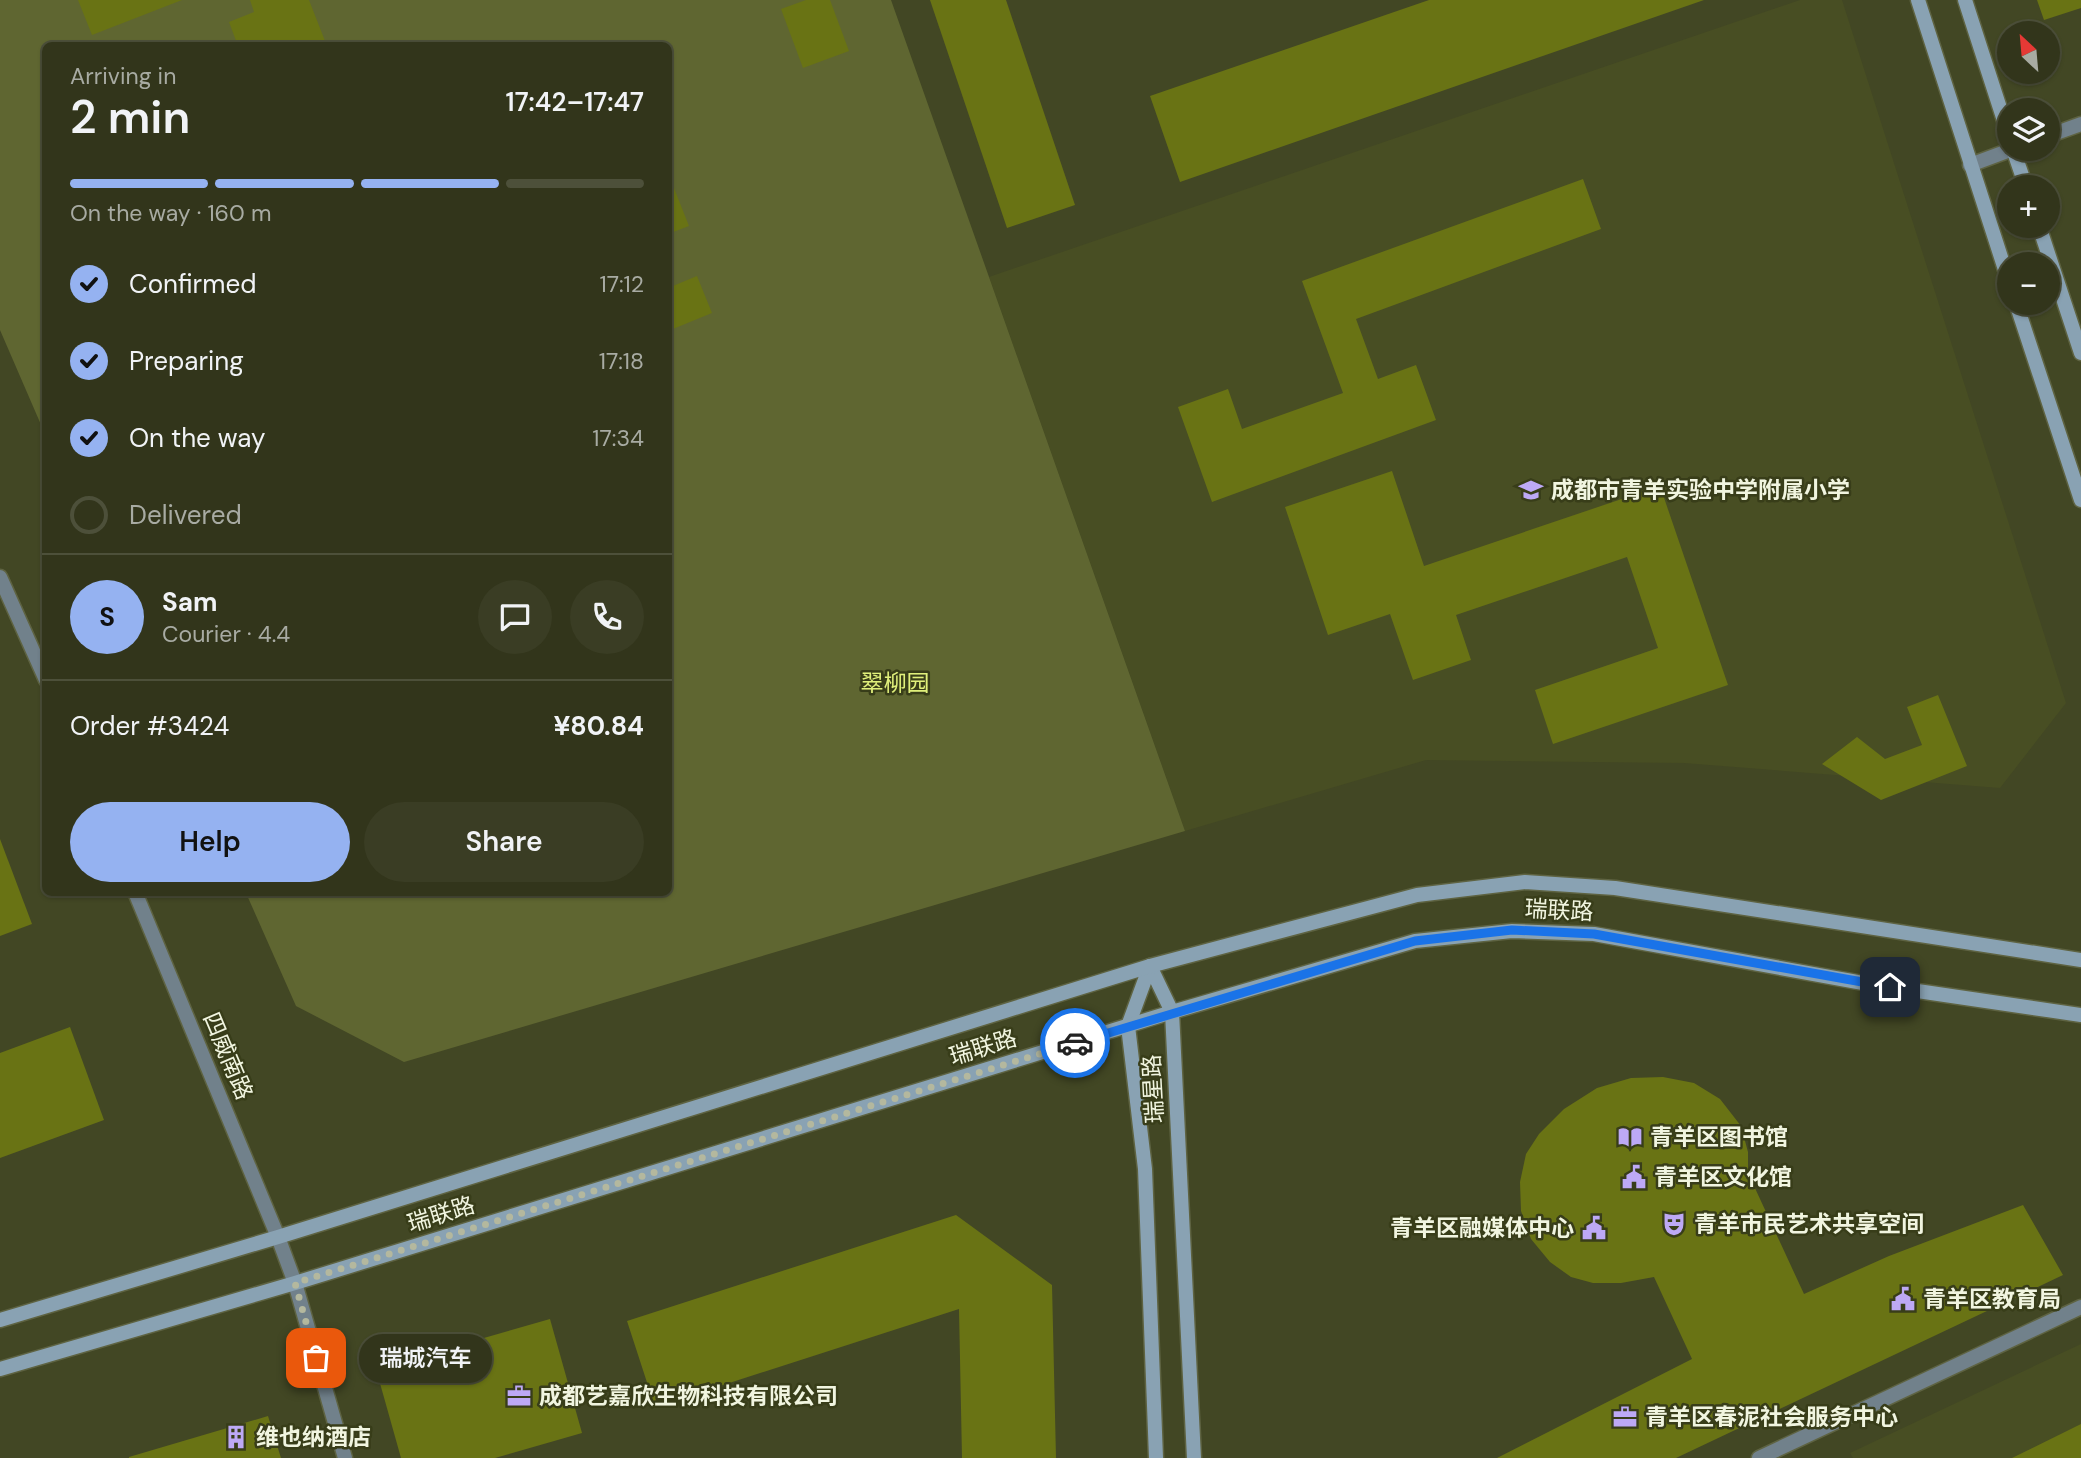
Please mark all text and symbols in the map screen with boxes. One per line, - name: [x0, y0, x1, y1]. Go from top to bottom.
- north arrow: [1997, 21, 2060, 84]
- map controls: [1997, 21, 2060, 315]
- text: Arriving in: [70, 61, 176, 91]
- text: 17:42–17:47: [506, 85, 644, 119]
- text: 2 min: [70, 87, 190, 147]
- button: layers: [1997, 98, 2060, 161]
- button: +: [1997, 175, 2060, 238]
- text: On the way · 160 m: [70, 198, 271, 228]
- button: −: [1997, 252, 2060, 315]
- icon: check: [70, 265, 108, 303]
- text: Confirmed: [129, 267, 256, 301]
- text: 17:12: [599, 269, 644, 299]
- icon: check: [70, 342, 108, 380]
- text: Preparing: [129, 344, 244, 378]
- text: 17:18: [599, 346, 644, 376]
- icon: check: [70, 419, 108, 457]
- text: On the way: [129, 421, 265, 455]
- text: 17:34: [592, 423, 644, 453]
- place label: 成都市青羊实验中学附属小学: [1551, 475, 1850, 505]
- school or university icon: 成都市青羊实验中学附属小学: [1517, 476, 1545, 504]
- text: Delivered: [129, 498, 242, 532]
- button: chat: [478, 580, 552, 654]
- button: phone: [570, 580, 644, 654]
- text: Sam: [162, 585, 217, 619]
- text: S: [99, 600, 115, 634]
- text: Courier · 4.4: [162, 619, 290, 649]
- park label: 翠柳园: [861, 668, 930, 698]
- text: Order #3424: [70, 709, 229, 743]
- text: ¥80.84: [553, 709, 644, 743]
- button: Help: [70, 802, 350, 882]
- button: Share: [364, 802, 644, 882]
- street label: 瑞联路: [1524, 893, 1594, 927]
- pin: [1860, 957, 1920, 1017]
- icon: home: [1871, 968, 1909, 1006]
- street label: 四威南路: [196, 1008, 260, 1104]
- courier: [1040, 1008, 1110, 1078]
- street label: 瑞联路: [946, 1023, 1020, 1071]
- icon: car: [1056, 1024, 1094, 1062]
- street label: 瑞星路: [1136, 1054, 1170, 1124]
- place label: 青羊区图书馆: [1650, 1122, 1788, 1152]
- library icon: 青羊区图书馆: [1616, 1123, 1644, 1151]
- place label: 青羊区文化馆: [1654, 1162, 1792, 1192]
- public building icon: 青羊区文化馆: [1620, 1163, 1648, 1191]
- street label: 瑞联路: [404, 1190, 478, 1238]
- place label: 青羊市民艺术共享空间: [1694, 1209, 1924, 1239]
- theatre icon: 青羊市民艺术共享空间: [1660, 1210, 1688, 1238]
- place label: 青羊区融媒体中心: [1390, 1213, 1574, 1243]
- public building icon: 青羊区融媒体中心: [1580, 1214, 1608, 1242]
- place label: 青羊区教育局: [1923, 1284, 2061, 1314]
- public building icon: 青羊区教育局: [1889, 1285, 1917, 1313]
- pin: [286, 1328, 346, 1388]
- callout: 瑞城汽车: [358, 1334, 491, 1382]
- icon: bag: [297, 1339, 335, 1377]
- text: 瑞城汽车: [380, 1343, 472, 1373]
- place label: 成都艺嘉欣生物科技有限公司: [539, 1381, 838, 1411]
- office icon: 成都艺嘉欣生物科技有限公司: [505, 1382, 533, 1410]
- place label: 青羊区春泥社会服务中心: [1645, 1402, 1898, 1432]
- office icon: 青羊区春泥社会服务中心: [1611, 1403, 1639, 1431]
- place label: 维也纳酒店: [256, 1422, 371, 1452]
- building icon: 维也纳酒店: [222, 1423, 250, 1451]

